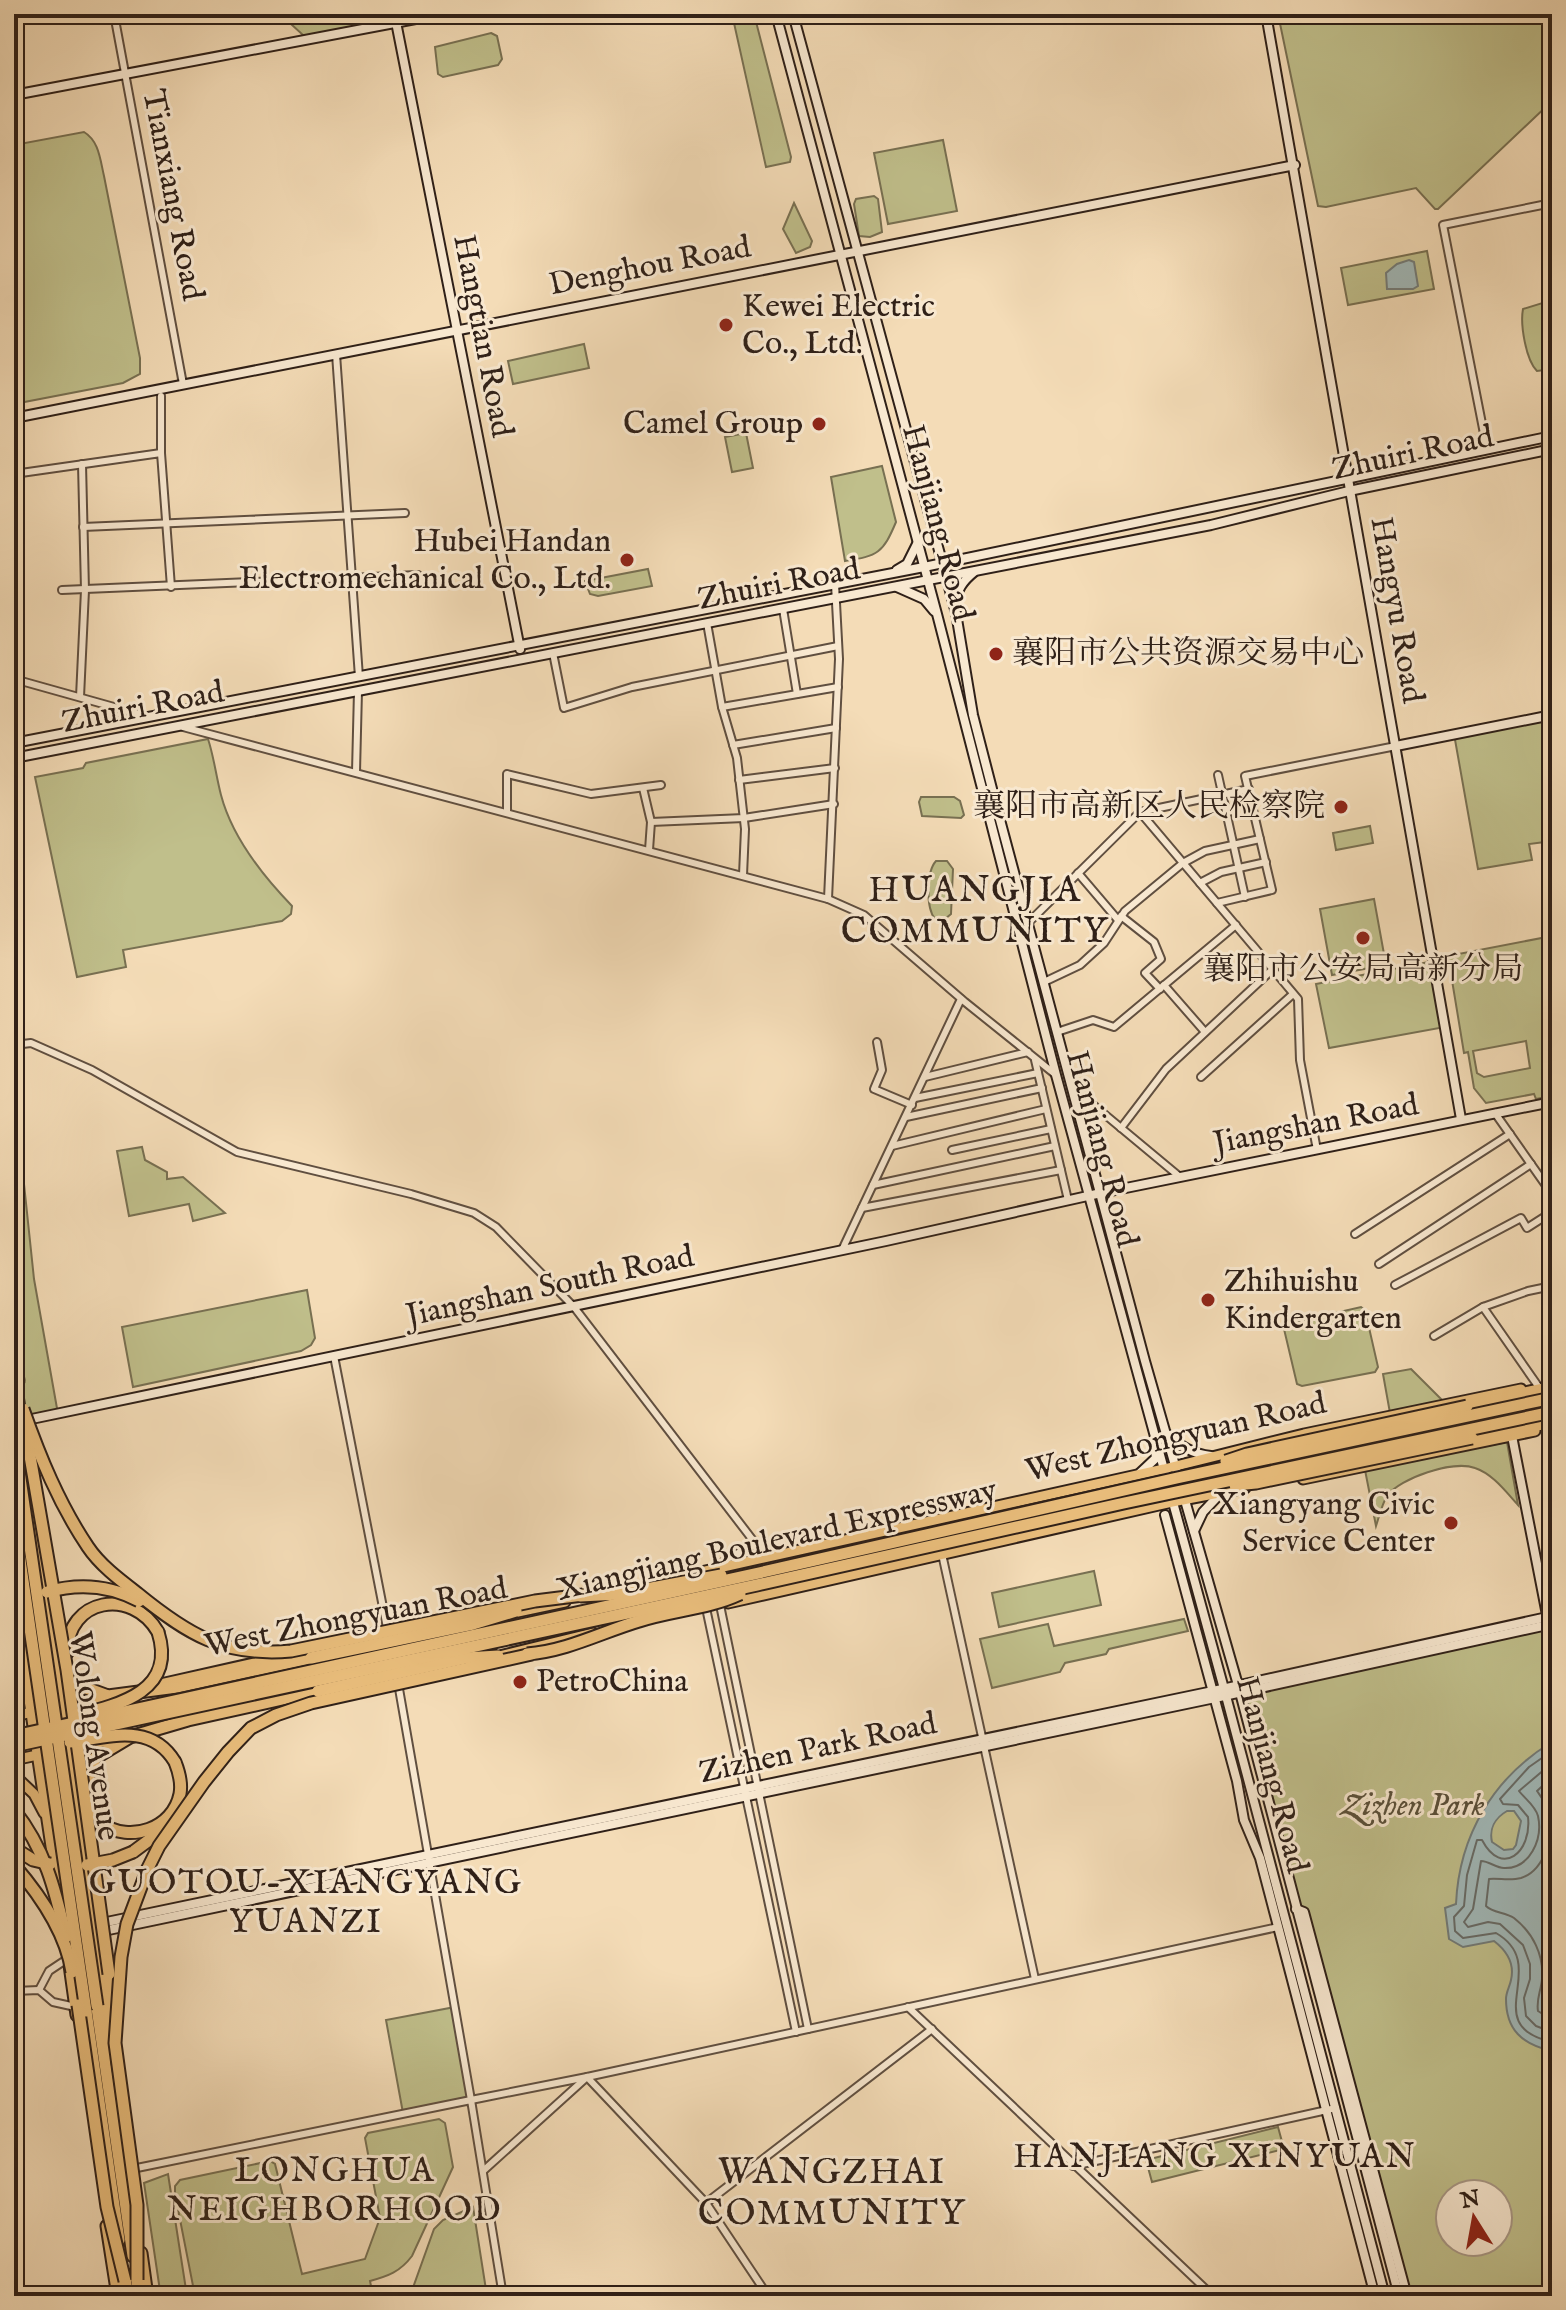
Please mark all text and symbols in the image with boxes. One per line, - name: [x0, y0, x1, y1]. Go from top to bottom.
- street label: Tianxiang Road: [131, 86, 213, 305]
- street label: Denghou Road: [546, 227, 755, 307]
- street label: Hangtian Road: [442, 231, 522, 442]
- place label: Kewei Electric Co., Ltd.: [742, 287, 935, 365]
- marker: Kewei Electric Co., Ltd.: [717, 316, 735, 334]
- place label: Camel Group: [623, 404, 803, 445]
- marker: Camel Group: [810, 415, 828, 433]
- street label: Zhuiri Road: [1328, 417, 1498, 491]
- street label: Hanjiang Road: [891, 420, 983, 627]
- street label: Hangyu Road: [1359, 514, 1433, 707]
- place label: Hubei Handan Electromechanical Co., Ltd.: [239, 522, 611, 600]
- street label: Zhuiri Road: [695, 549, 864, 621]
- marker: Hubei Handan Electromechanical Co., Ltd.: [618, 551, 636, 569]
- place label: 襄阳市公共资源交易中心: [1012, 634, 1364, 675]
- marker: 襄阳市公共资源交易中心: [987, 645, 1005, 663]
- street label: Zhuiri Road: [59, 672, 228, 744]
- place label: 襄阳市高新区人民检察院: [973, 787, 1325, 828]
- marker: 襄阳市高新区人民检察院: [1332, 798, 1350, 816]
- district label: HUANGJIA COMMUNITY: [841, 868, 1109, 955]
- marker: 襄阳市公安局高新分局: [1354, 929, 1372, 947]
- place label: 襄阳市公安局高新分局: [1203, 950, 1523, 991]
- street label: Hanjiang Road: [1055, 1046, 1147, 1253]
- street label: Jiangshan Road: [1207, 1085, 1423, 1166]
- street label: Jiangshan South Road: [399, 1236, 699, 1338]
- place label: Zhihuishu Kindergarten: [1224, 1262, 1402, 1340]
- marker: Zhihuishu Kindergarten: [1199, 1291, 1217, 1309]
- street label: West Zhongyuan Road: [1022, 1383, 1331, 1493]
- street label: Xiangjiang Boulevard Expressway: [553, 1470, 1001, 1612]
- place label: Xiangyang Civic Service Center: [1213, 1485, 1435, 1563]
- marker: Xiangyang Civic Service Center: [1442, 1514, 1460, 1532]
- street label: West Zhongyuan Road: [201, 1568, 512, 1667]
- street label: Wolong Avenue: [58, 1629, 128, 1843]
- place label: PetroChina: [536, 1662, 688, 1703]
- street label: Hanjiang Road: [1225, 1672, 1317, 1879]
- marker: PetroChina: [511, 1673, 529, 1691]
- street label: Zizhen Park Road: [696, 1704, 941, 1794]
- park label: Zizhen Park: [1338, 1786, 1485, 1827]
- district label: GUOTOU-XIANGYANG YUANZI: [89, 1862, 523, 1944]
- district label: HANJIANG XINYUAN: [1013, 2136, 1417, 2179]
- district label: LONGHUA NEIGHBORHOOD: [167, 2150, 503, 2232]
- district label: WANGZHAI COMMUNITY: [698, 2150, 966, 2237]
- north arrow: [1434, 2178, 1514, 2258]
- text: N: [1458, 2185, 1483, 2216]

